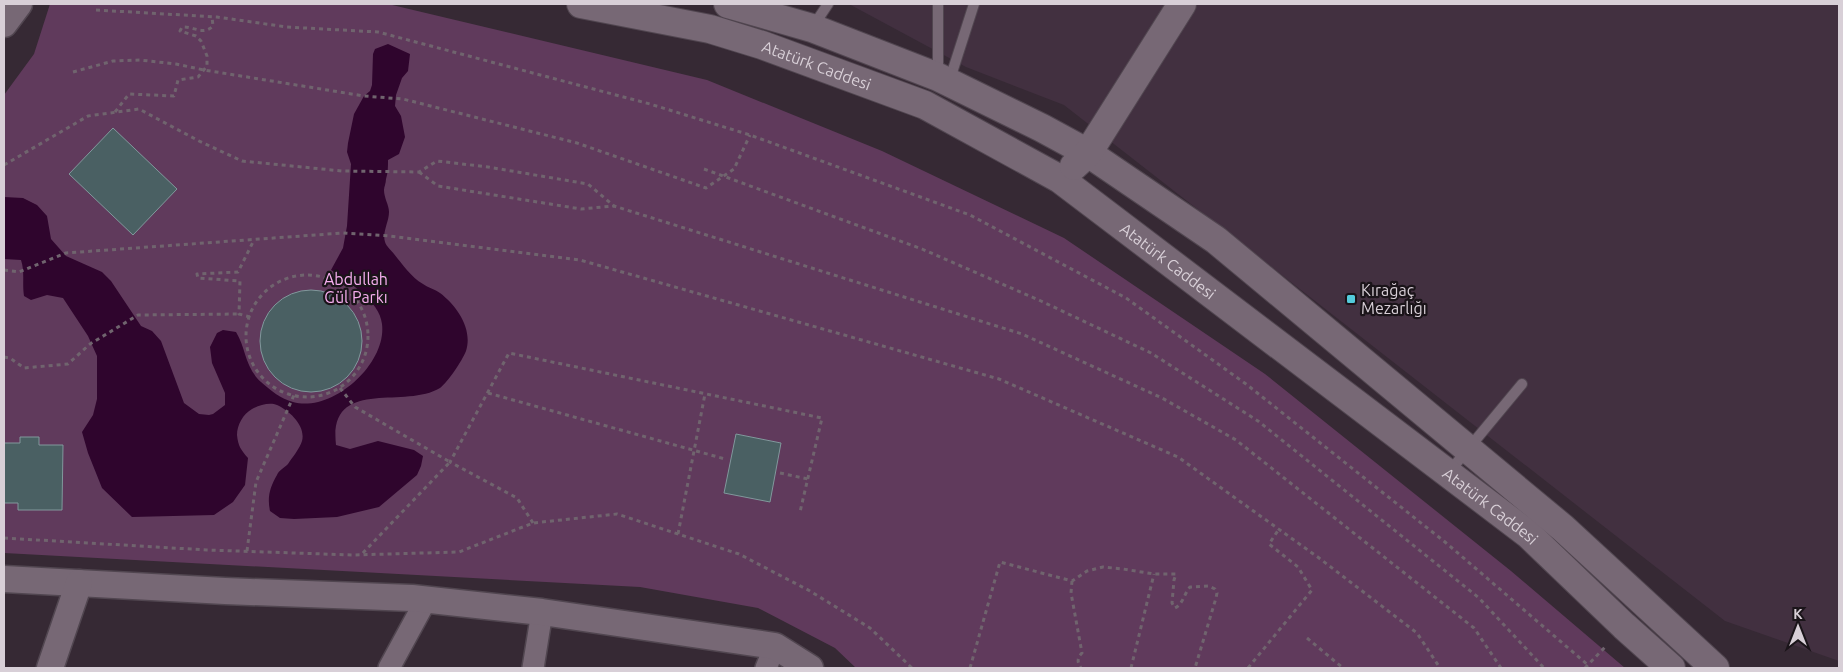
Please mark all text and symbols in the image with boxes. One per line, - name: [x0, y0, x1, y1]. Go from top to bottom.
- street label: Atatürk Caddesi: [760, 37, 874, 93]
- street label: Atatürk Caddesi: [1117, 219, 1219, 303]
- park label: Abdullah Gül Parkı: [324, 270, 388, 306]
- place label: Kırağaç Mezarlığı: [1361, 281, 1427, 317]
- marker: Kırağaç Mezarlığı: [1345, 293, 1357, 305]
- street label: Atatürk Caddesi: [1440, 464, 1542, 548]
- north arrow: [1773, 602, 1823, 652]
- text: K: [1793, 606, 1803, 622]

